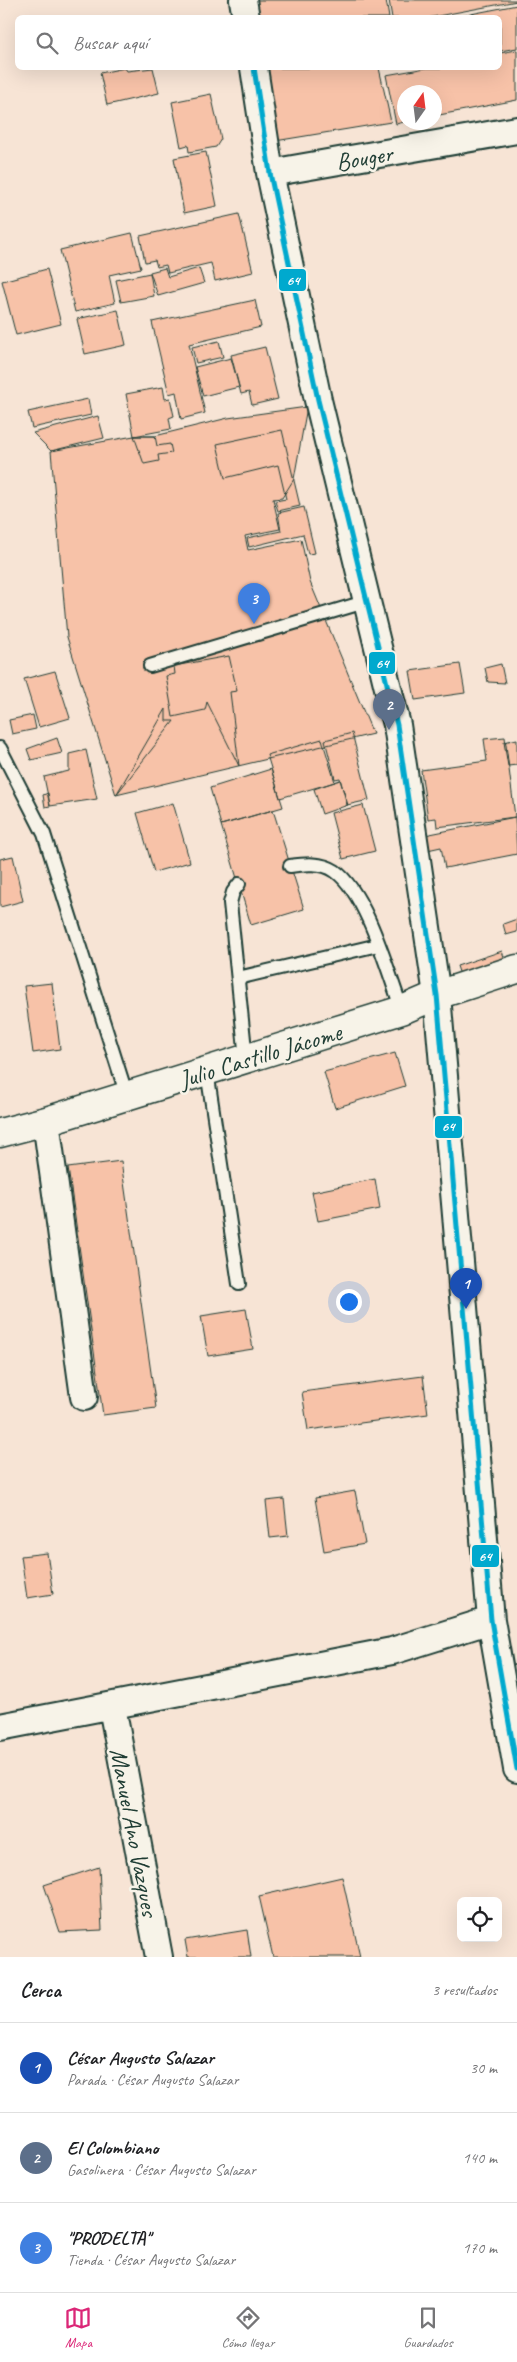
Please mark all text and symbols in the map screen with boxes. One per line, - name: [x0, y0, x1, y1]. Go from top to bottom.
- search box: [15, 15, 502, 70]
- icon: search: [33, 29, 61, 57]
- text: Buscar aquí: [73, 31, 147, 55]
- north arrow: [397, 85, 442, 130]
- street label: Bouger: [333, 137, 397, 179]
- line badge: 64: [278, 268, 307, 292]
- text: 64: [287, 272, 301, 289]
- pin: 3: [238, 583, 270, 624]
- line badge: 64: [368, 651, 396, 675]
- text: 64: [376, 655, 390, 672]
- pin: 2: [373, 689, 405, 730]
- street label: Julio Castillo Jácome: [174, 1016, 347, 1096]
- line badge: 64: [434, 1115, 463, 1139]
- text: 64: [442, 1118, 456, 1135]
- pin: 1: [450, 1268, 482, 1309]
- your location: [336, 1289, 362, 1315]
- line badge: 64: [471, 1544, 500, 1568]
- text: 64: [479, 1548, 493, 1565]
- street label: Manuel Ano Vazques: [102, 1745, 166, 1921]
- map controls: [457, 1897, 502, 1942]
- button: locate: [457, 1897, 502, 1942]
- text: Cerca: [20, 1977, 61, 2003]
- text: 3 resultados: [432, 1980, 497, 2000]
- text: César Augusto Salazar: [67, 2046, 214, 2070]
- text: 1: [32, 2058, 40, 2078]
- text: 30 m: [470, 2058, 497, 2078]
- text: Parada · César Augusto Salazar: [67, 2070, 238, 2090]
- text: El Colombiano: [67, 2136, 158, 2160]
- text: 2: [32, 2148, 40, 2168]
- text: 140 m: [463, 2148, 497, 2168]
- text: Gasolinera · César Augusto Salazar: [67, 2160, 256, 2180]
- text: "PRODELTA": [67, 2226, 150, 2250]
- text: 3: [32, 2238, 40, 2258]
- text: 170 m: [463, 2238, 497, 2258]
- text: Tienda · César Augusto Salazar: [67, 2250, 235, 2270]
- tab: Mapa: [64, 2304, 92, 2351]
- tab: Cómo llegar: [221, 2304, 274, 2351]
- tab: Guardados: [403, 2304, 453, 2351]

